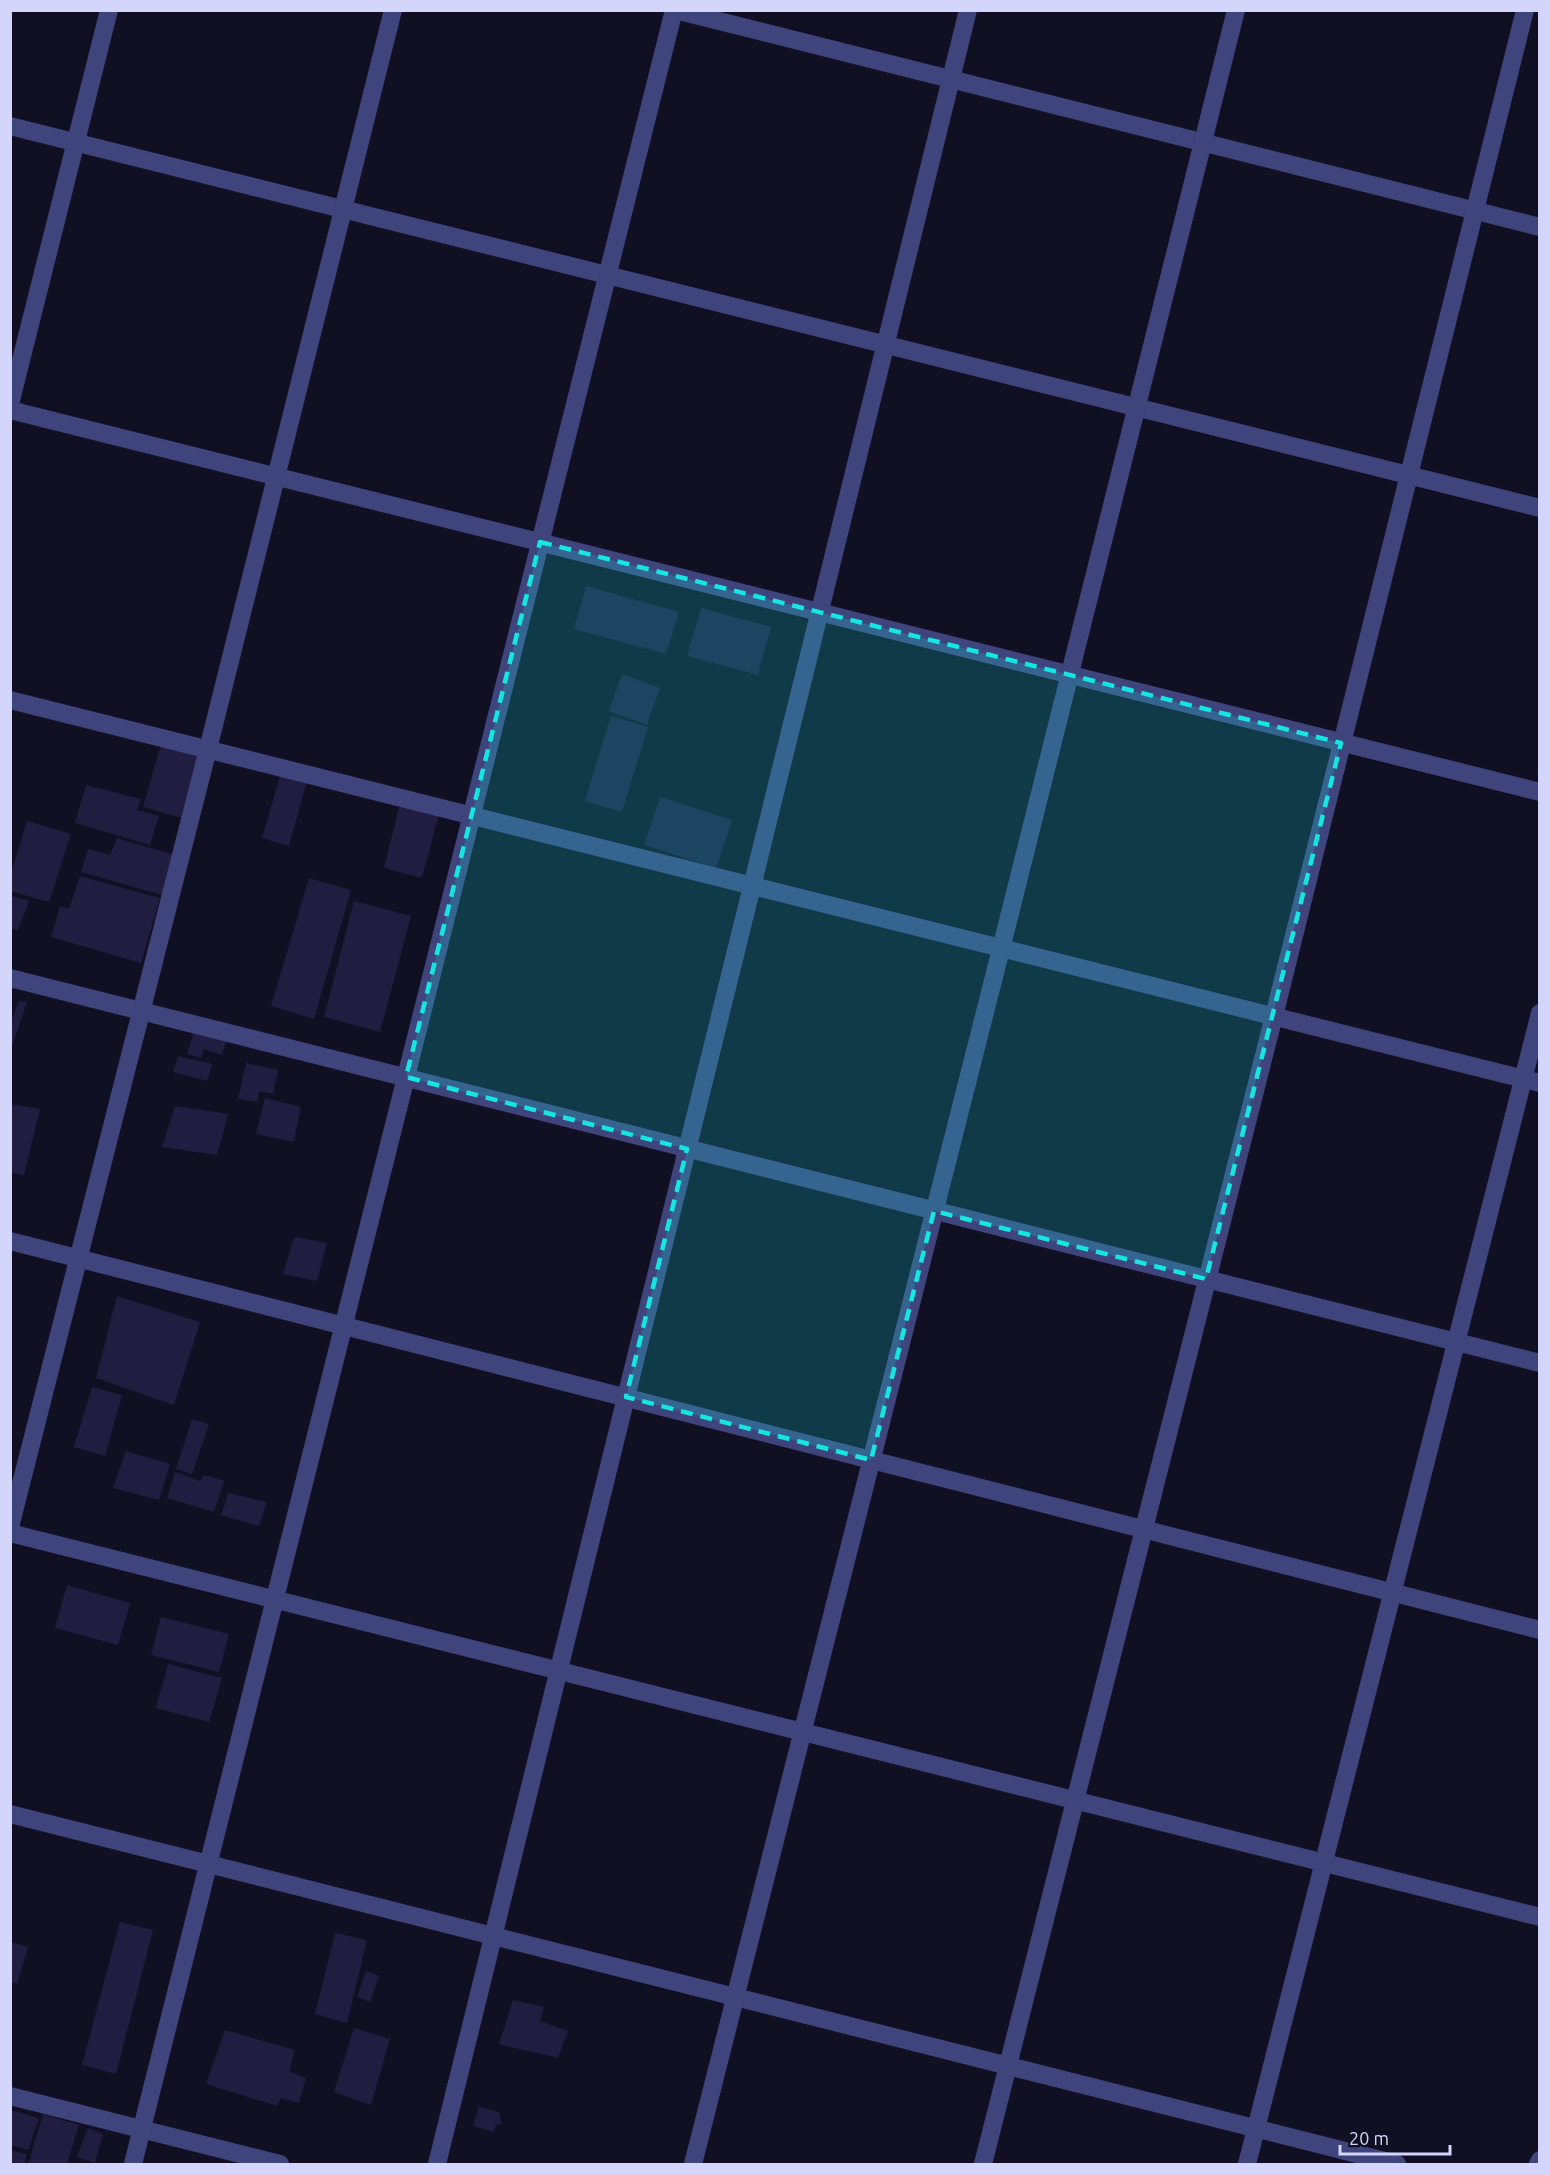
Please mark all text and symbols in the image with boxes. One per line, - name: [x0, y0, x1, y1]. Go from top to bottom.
- scale bar: [1340, 2118, 1450, 2156]
- text: 20 m: [1349, 2128, 1389, 2148]

